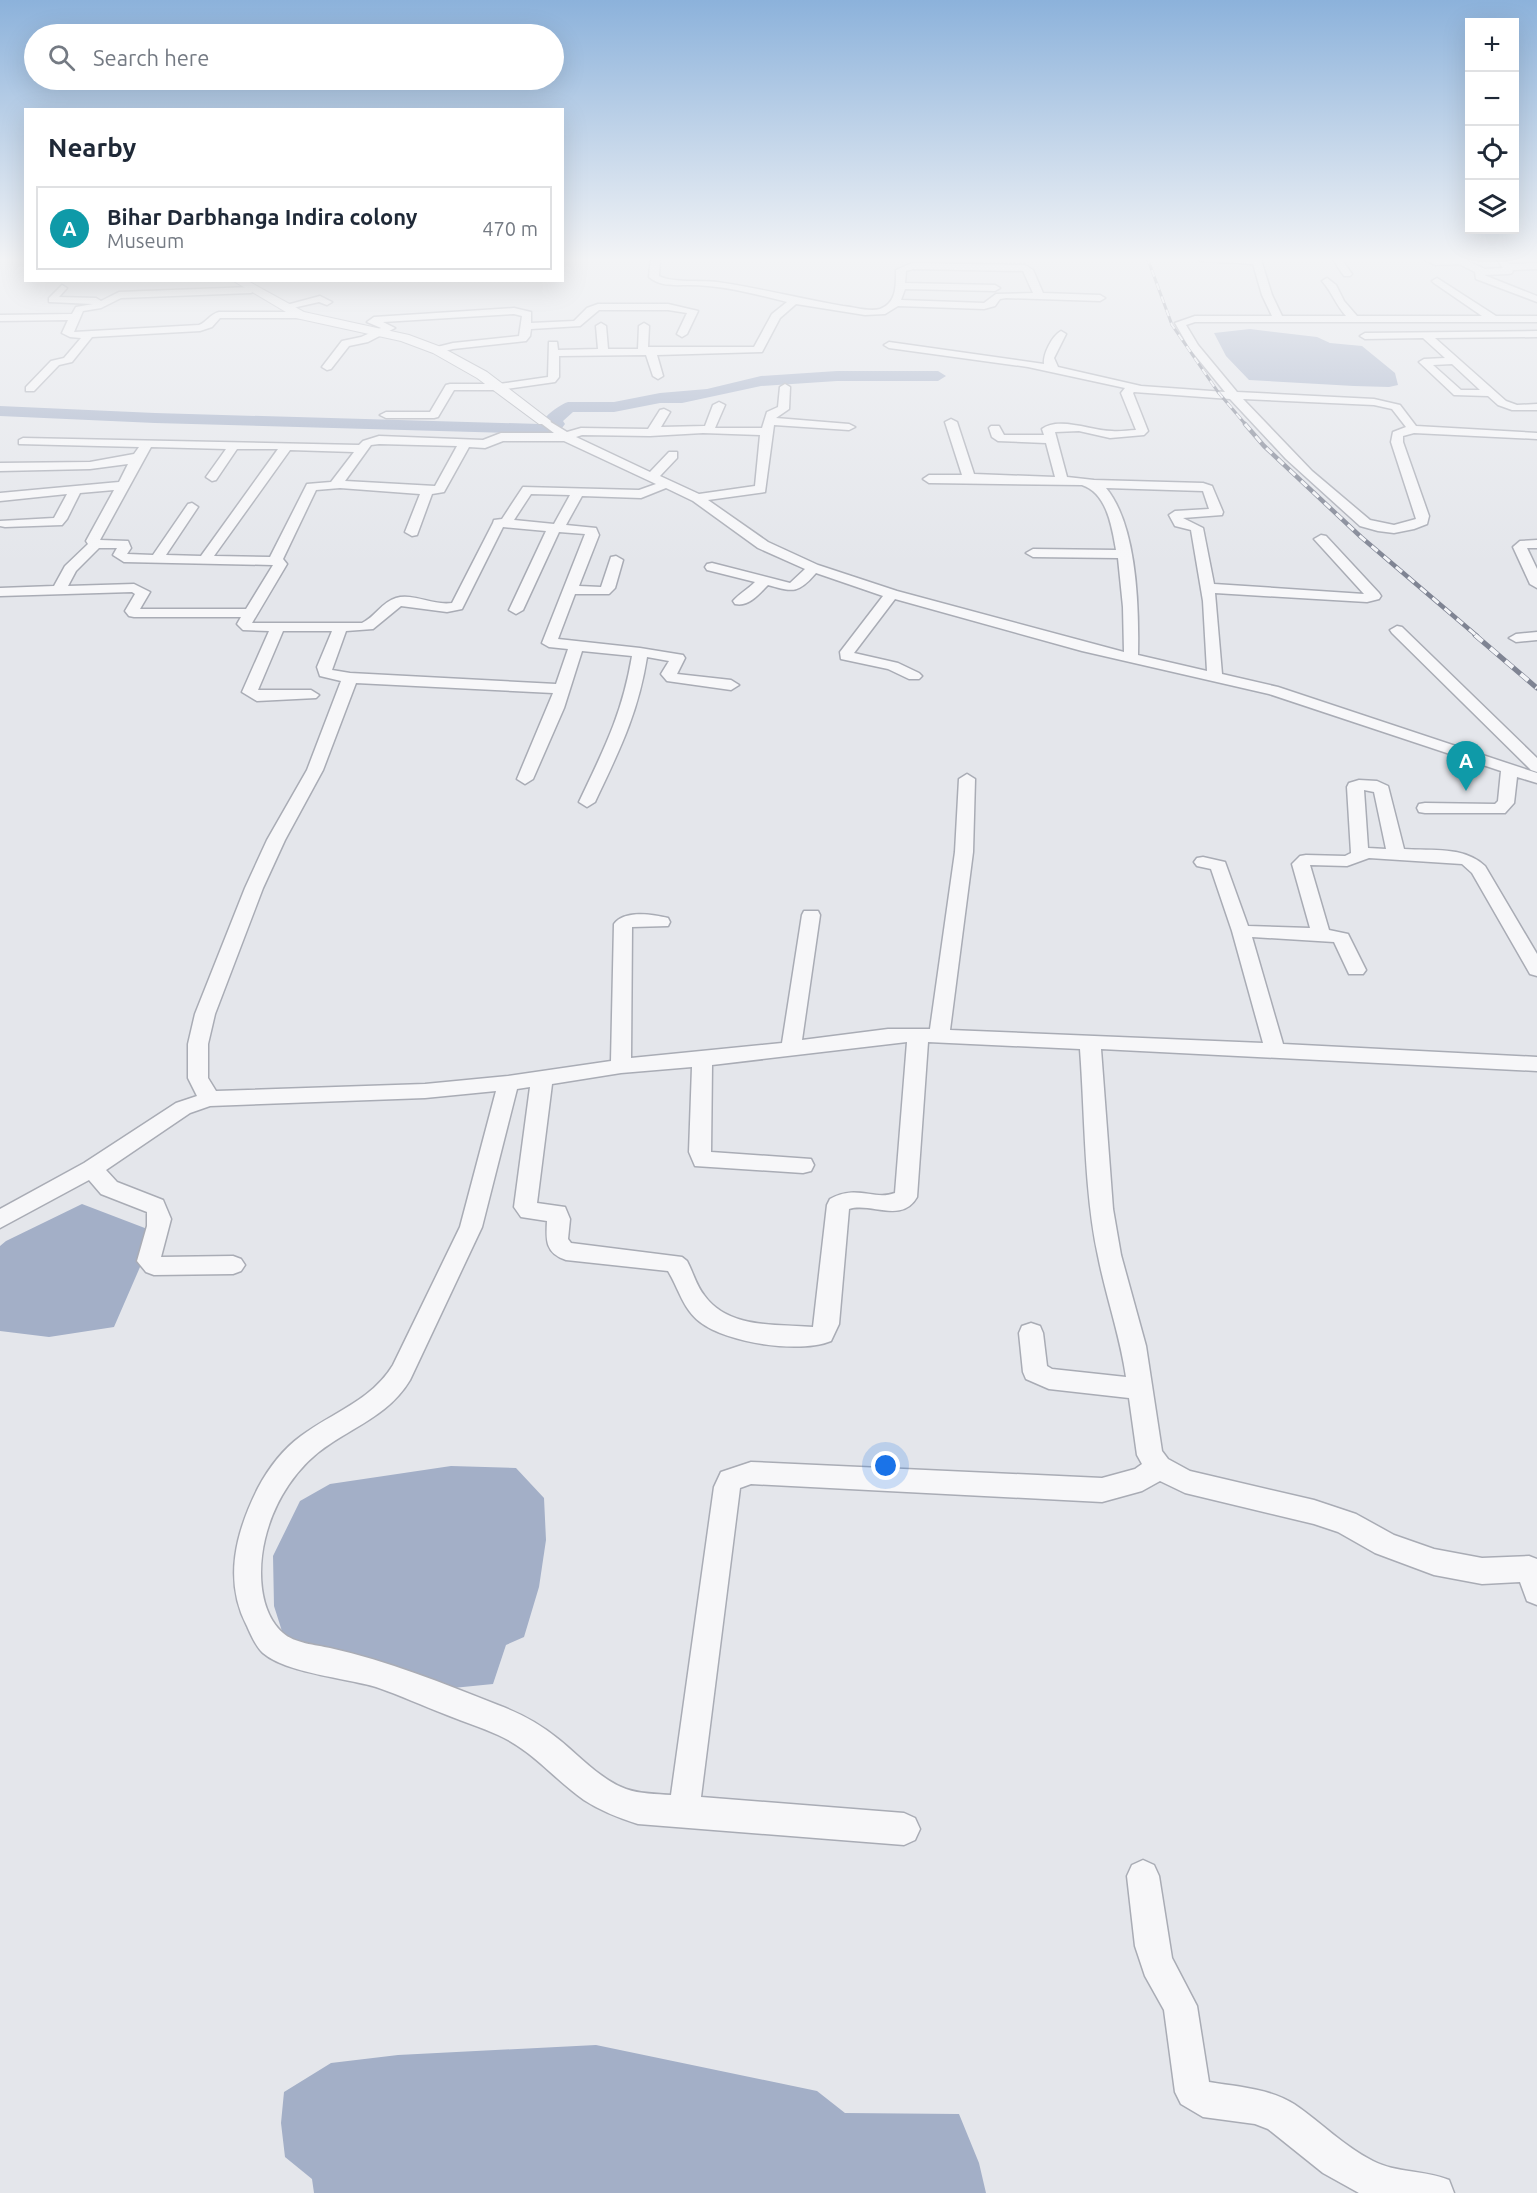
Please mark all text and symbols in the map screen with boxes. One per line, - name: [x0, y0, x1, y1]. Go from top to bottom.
- map controls: [1465, 18, 1519, 234]
- button: +: [1465, 18, 1519, 72]
- search box: [24, 24, 564, 90]
- icon: search: [45, 41, 78, 74]
- text: Search here: [93, 45, 209, 70]
- button: −: [1465, 72, 1519, 126]
- button: locate: [1465, 126, 1519, 180]
- text: Nearby: [48, 133, 136, 162]
- button: layers: [1465, 180, 1519, 234]
- text: Bihar Darbhanga Indira colony: [107, 204, 417, 229]
- text: A: [62, 217, 77, 240]
- text: 470 m: [482, 217, 538, 240]
- text: Museum: [107, 229, 184, 252]
- pin: A: [1446, 742, 1486, 791]
- your location: [871, 1451, 900, 1480]

